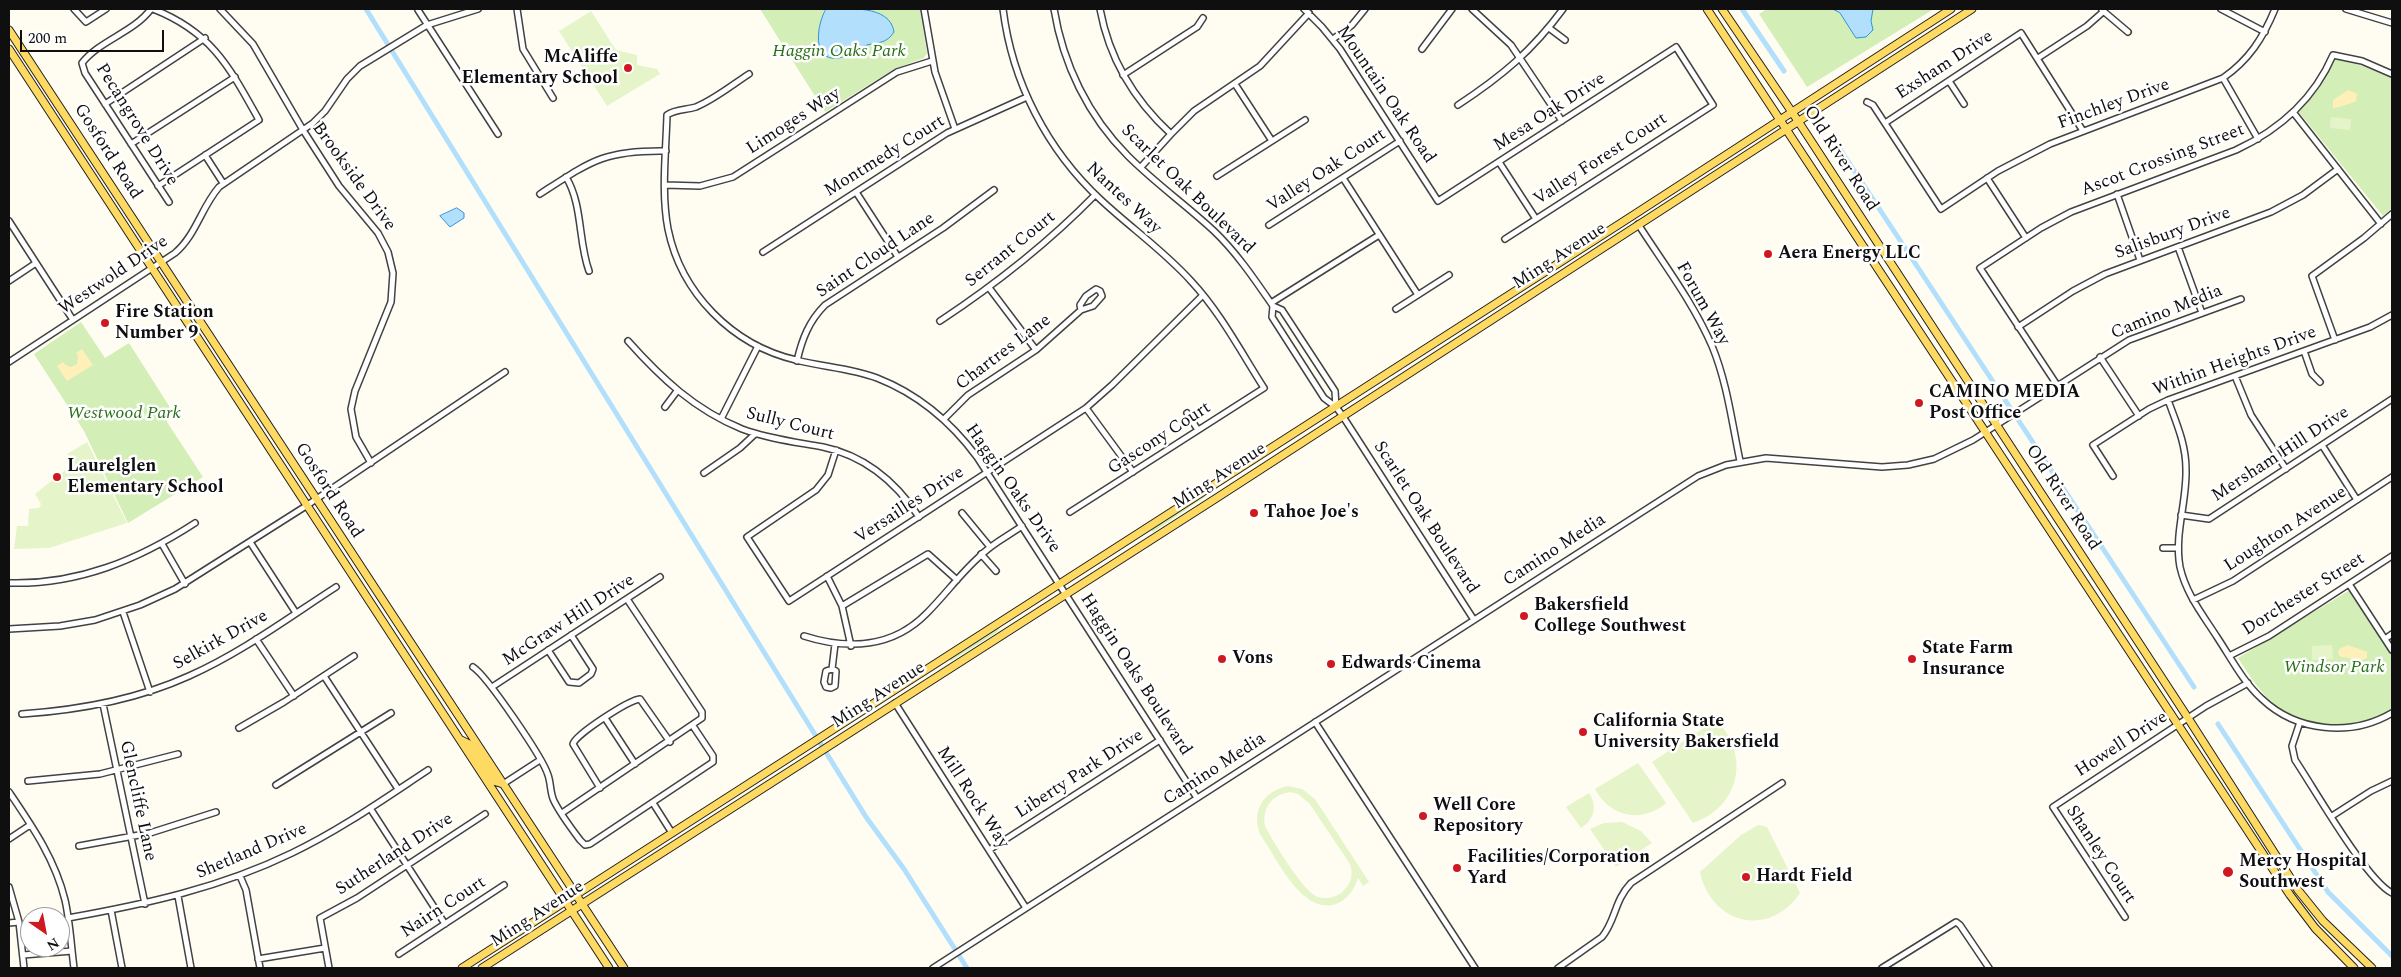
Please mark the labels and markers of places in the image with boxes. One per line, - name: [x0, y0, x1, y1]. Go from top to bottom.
- place label: McAliffe Elementary School: [461, 47, 618, 90]
- marker: McAliffe Elementary School: [622, 62, 634, 74]
- place label: Aera Energy LLC: [1778, 243, 1921, 265]
- marker: Aera Energy LLC: [1762, 248, 1774, 260]
- place label: Fire Station Number 9: [115, 302, 214, 344]
- marker: Fire Station Number 9: [99, 317, 111, 329]
- place label: CAMINO MEDIA Post Office: [1929, 382, 2080, 424]
- marker: CAMINO MEDIA Post Office: [1913, 397, 1925, 409]
- place label: Laurelglen Elementary School: [67, 456, 224, 498]
- marker: Laurelglen Elementary School: [51, 471, 63, 483]
- place label: Tahoe Joe's: [1264, 502, 1359, 524]
- marker: Tahoe Joe's: [1248, 507, 1260, 519]
- place label: Bakersfield College Southwest: [1534, 595, 1686, 638]
- marker: Bakersfield College Southwest: [1518, 610, 1530, 622]
- place label: State Farm Insurance: [1922, 638, 2013, 681]
- place label: Vons: [1232, 648, 1273, 670]
- marker: Vons: [1216, 653, 1228, 665]
- place label: Edwards Cinema: [1341, 653, 1481, 675]
- marker: State Farm Insurance: [1906, 653, 1918, 665]
- marker: Edwards Cinema: [1325, 658, 1337, 670]
- place label: California State University Bakersfield: [1593, 711, 1779, 754]
- marker: California State University Bakersfield: [1577, 726, 1589, 738]
- place label: Well Core Repository: [1433, 795, 1523, 838]
- marker: Well Core Repository: [1417, 810, 1429, 822]
- place label: Facilities/Corporation Yard: [1467, 847, 1650, 890]
- place label: Mercy Hospital Southwest: [2239, 851, 2367, 894]
- marker: Facilities/Corporation Yard: [1451, 862, 1463, 874]
- marker: Mercy Hospital Southwest: [2221, 865, 2235, 879]
- place label: Hardt Field: [1756, 866, 1852, 888]
- marker: Hardt Field: [1740, 871, 1752, 883]

